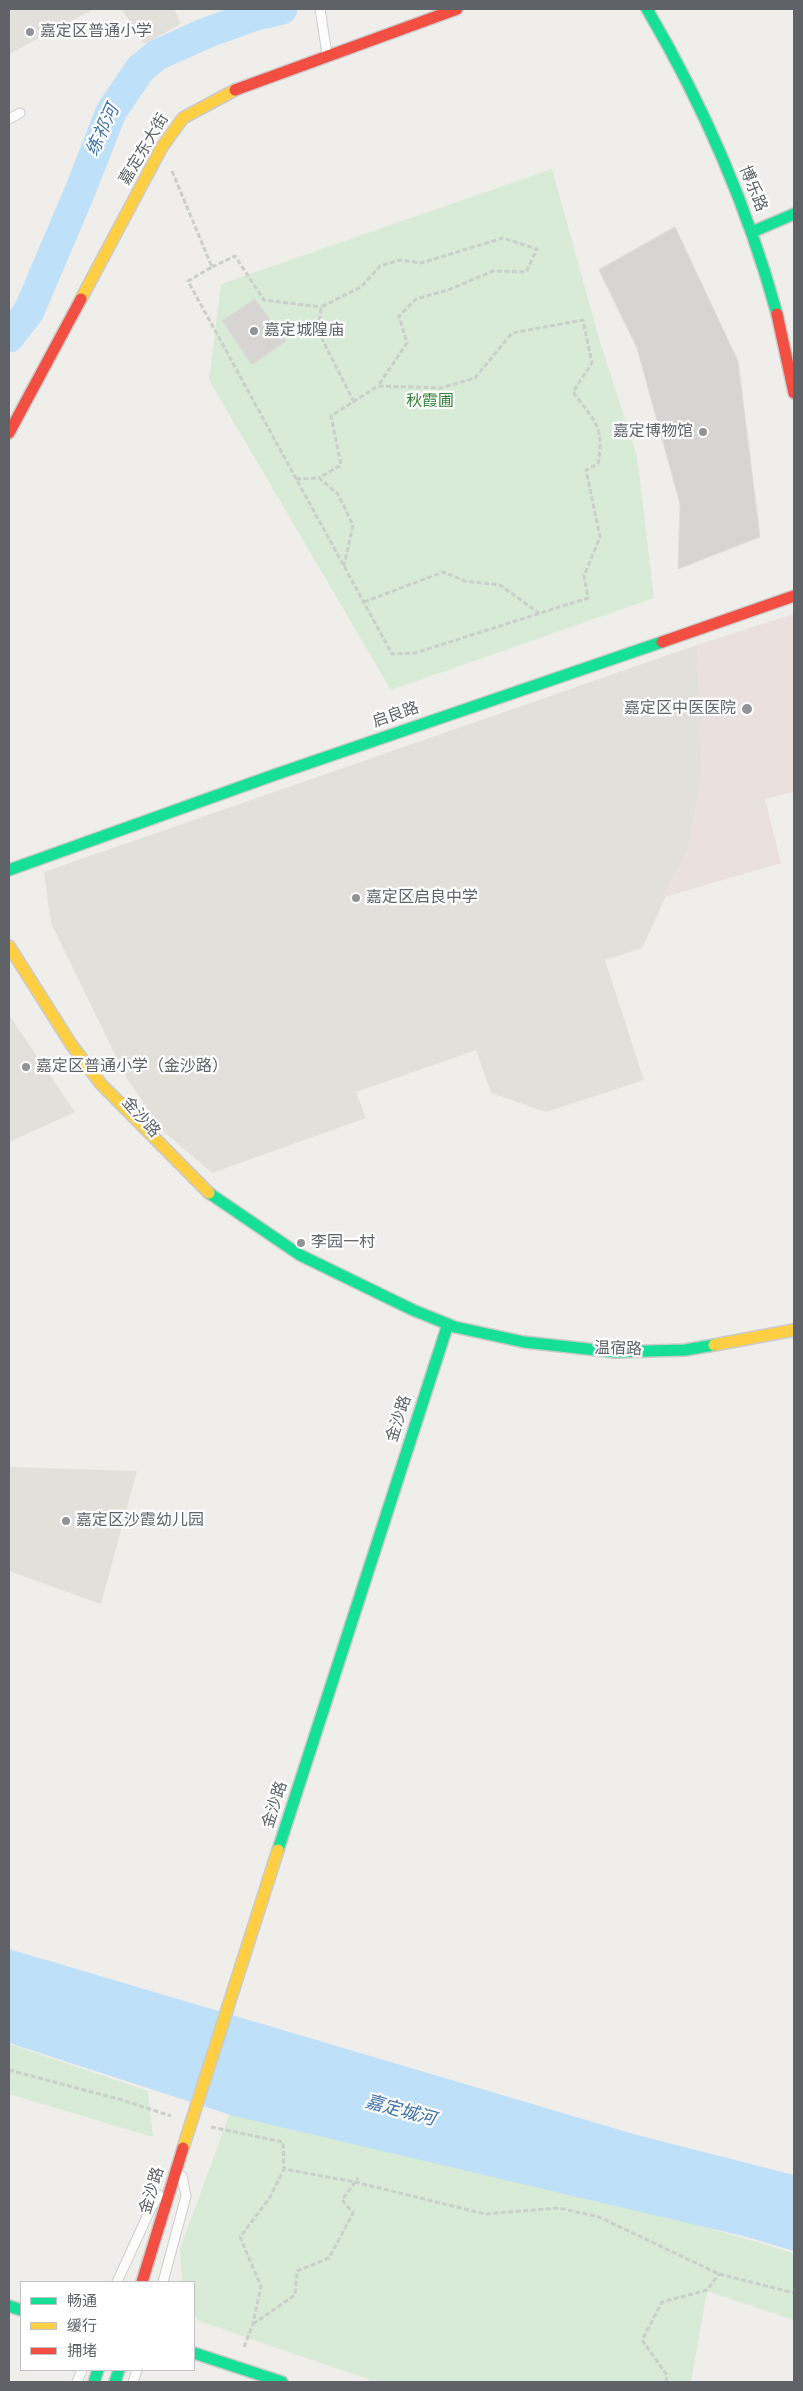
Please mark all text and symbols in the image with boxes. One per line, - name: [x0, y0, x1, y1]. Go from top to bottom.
- place label: 嘉定区普通小学: [40, 22, 152, 42]
- marker: 嘉定区普通小学: [24, 26, 36, 38]
- water label: 练祁河: [83, 102, 125, 160]
- street label: 嘉定东大街: [116, 111, 174, 189]
- street label: 博乐路: [734, 163, 770, 215]
- place label: 嘉定城隍庙: [264, 321, 344, 341]
- marker: 嘉定城隍庙: [248, 325, 260, 337]
- park label: 秋霞圃: [406, 392, 454, 412]
- place label: 嘉定博物馆: [613, 422, 693, 442]
- marker: 嘉定博物馆: [697, 426, 709, 438]
- street label: 启良路: [370, 699, 422, 733]
- place label: 嘉定区中医医院: [624, 699, 736, 719]
- marker: 嘉定区中医医院: [740, 702, 754, 716]
- place label: 嘉定区启良中学: [366, 888, 478, 908]
- marker: 嘉定区启良中学: [350, 892, 362, 904]
- place label: 嘉定区普通小学（金沙路）: [36, 1057, 228, 1077]
- marker: 嘉定区普通小学（金沙路）: [20, 1061, 32, 1073]
- street label: 金沙路: [117, 1094, 163, 1142]
- place label: 李园一村: [311, 1233, 375, 1253]
- marker: 李园一村: [295, 1237, 307, 1249]
- street label: 温宿路: [594, 1340, 642, 1360]
- street label: 金沙路: [383, 1393, 417, 1445]
- place label: 嘉定区沙霞幼儿园: [76, 1511, 204, 1531]
- marker: 嘉定区沙霞幼儿园: [60, 1515, 72, 1527]
- street label: 金沙路: [259, 1779, 293, 1831]
- water label: 嘉定城河: [362, 2092, 438, 2132]
- street label: 金沙路: [137, 2165, 169, 2217]
- legend: [20, 2281, 195, 2371]
- text: 畅通: [67, 2291, 97, 2312]
- text: 缓行: [67, 2316, 97, 2337]
- text: 拥堵: [67, 2341, 97, 2362]

